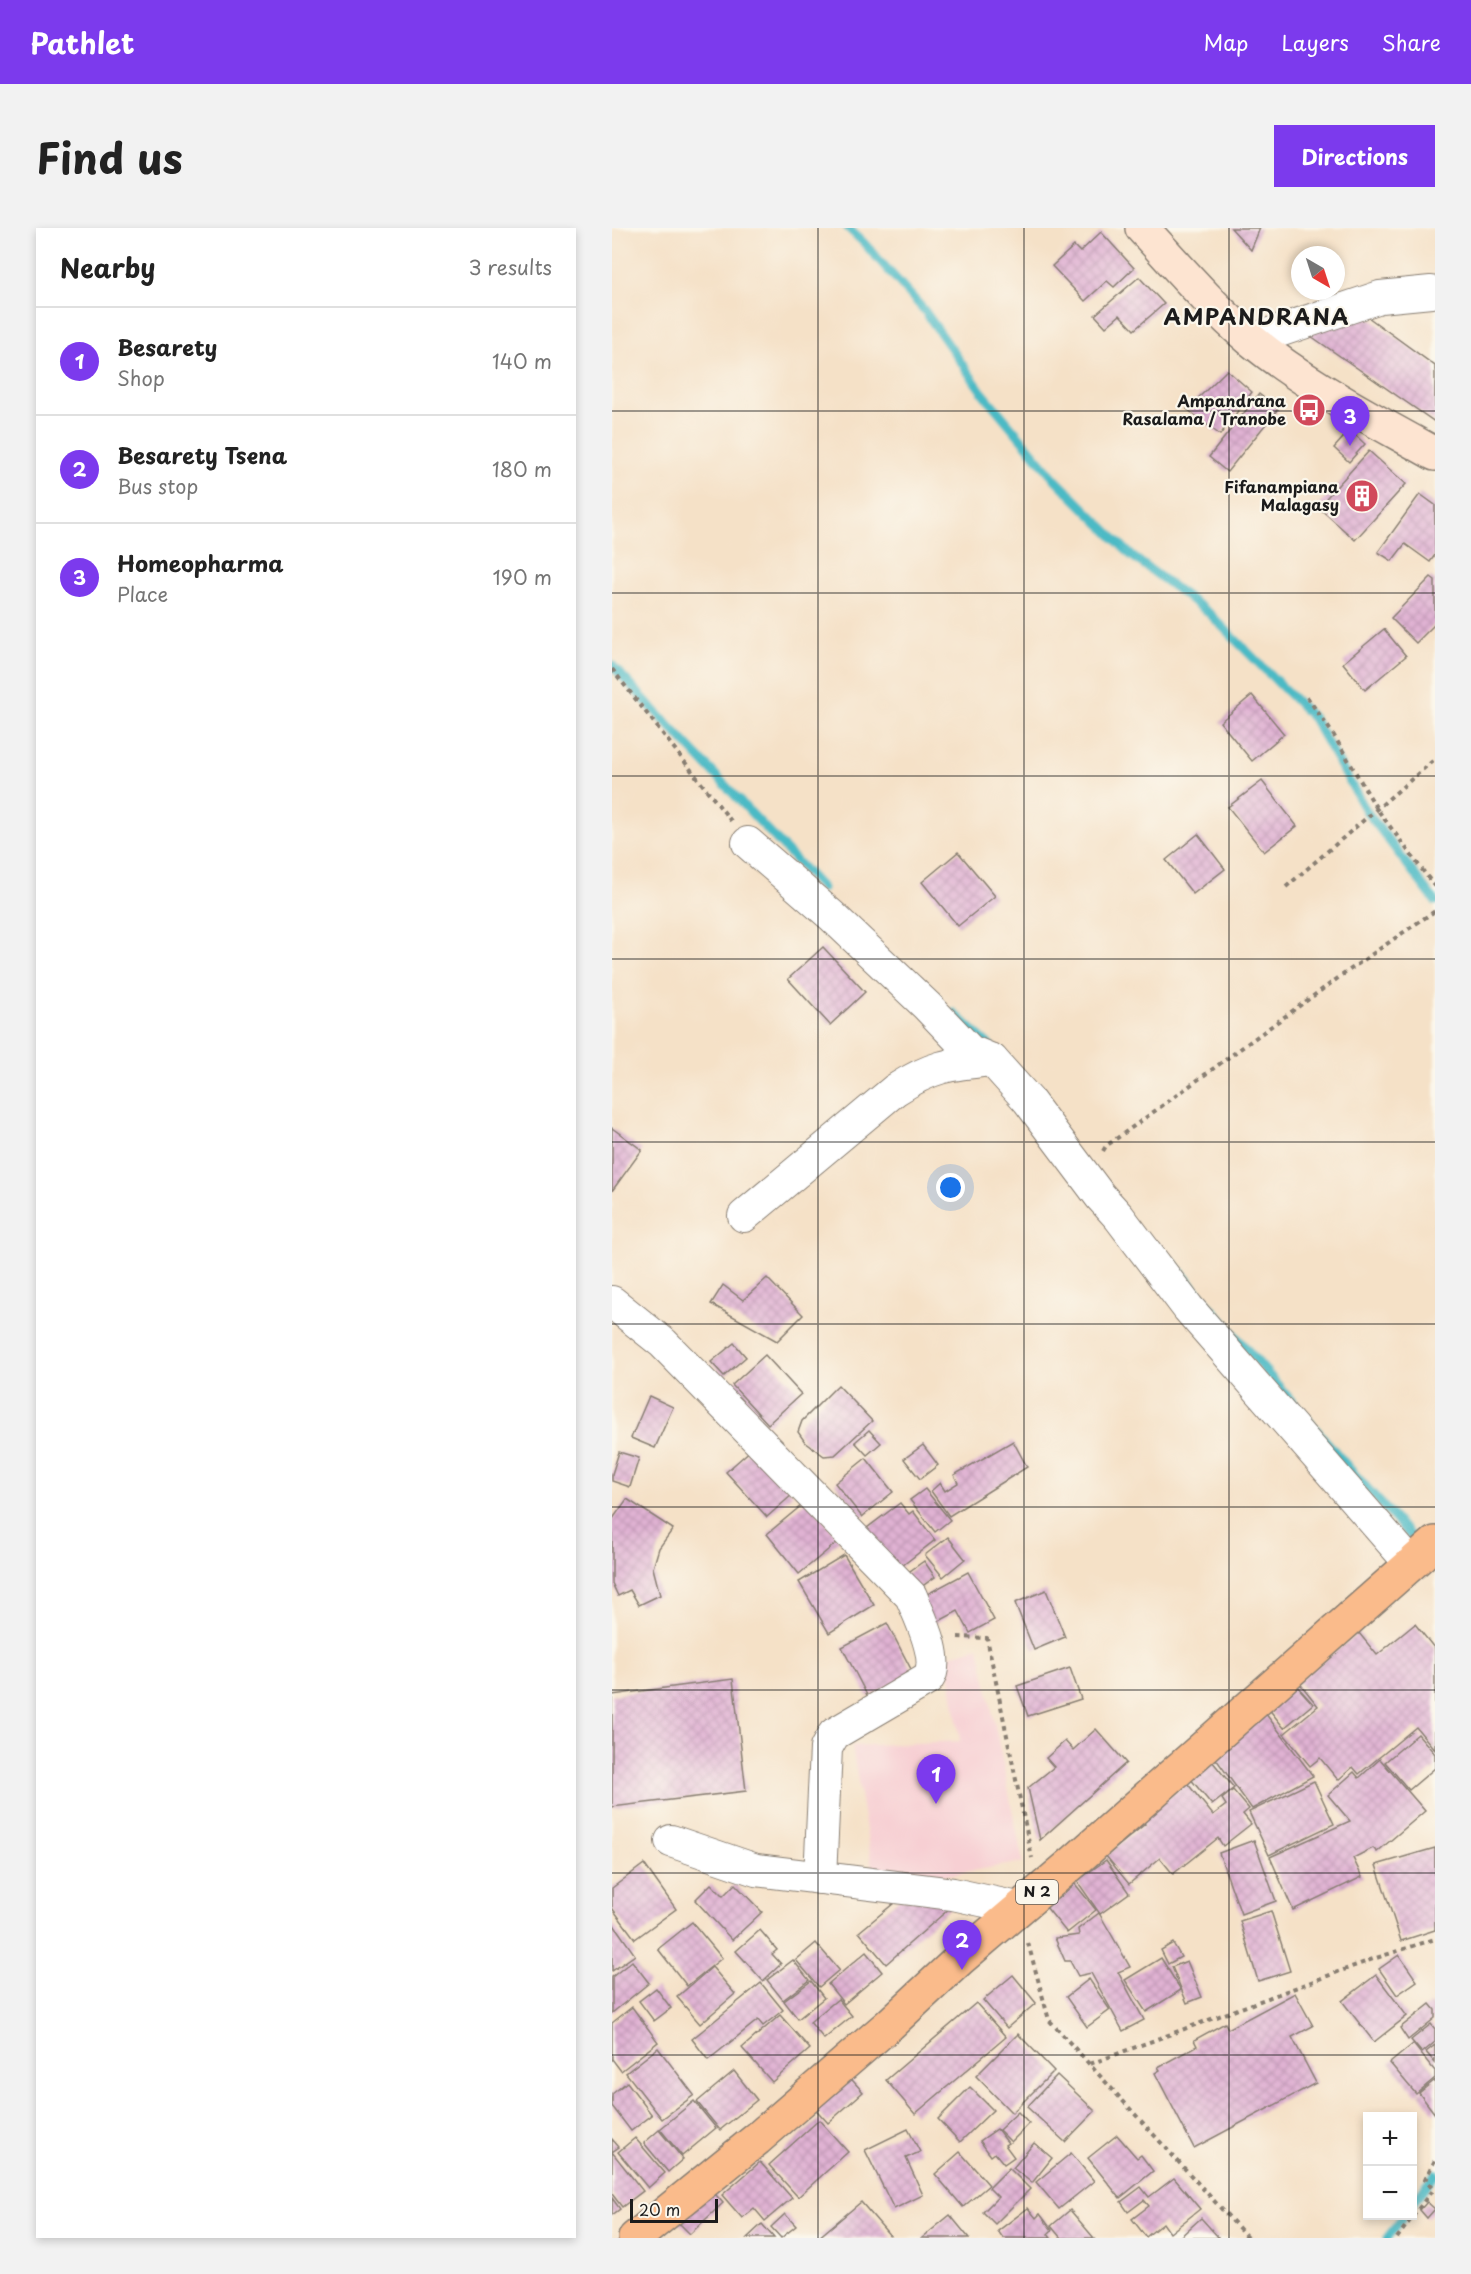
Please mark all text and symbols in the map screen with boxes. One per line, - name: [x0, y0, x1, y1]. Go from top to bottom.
- text: Pathlet: [30, 21, 134, 64]
- text: Map: [1204, 26, 1248, 58]
- text: Layers: [1281, 26, 1349, 58]
- text: Share: [1382, 26, 1441, 58]
- text: Find us: [36, 125, 183, 188]
- button: Directions: [1274, 125, 1435, 187]
- north arrow: [1291, 246, 1345, 300]
- text: Nearby: [60, 248, 155, 287]
- text: 3 results: [469, 252, 552, 282]
- district label: AMPANDRANA: [1164, 299, 1350, 332]
- text: Besarety: [117, 330, 217, 363]
- text: 1: [75, 346, 84, 376]
- text: 140 m: [492, 346, 552, 376]
- text: Shop: [117, 363, 165, 393]
- place label: Ampandrana Rasalama / Tranobe: [1122, 388, 1286, 430]
- bus stop icon: Ampandrana Rasalama / Tranobe: [1291, 392, 1327, 428]
- pin: 3: [1330, 396, 1370, 446]
- text: Besarety Tsena: [117, 438, 287, 471]
- text: 2: [72, 454, 87, 484]
- text: 180 m: [492, 454, 552, 484]
- text: Bus stop: [117, 471, 198, 501]
- place label: Fifanampiana Malagasy: [1224, 474, 1339, 516]
- building icon: Fifanampiana Malagasy: [1344, 478, 1380, 514]
- text: Homeopharma: [117, 546, 284, 579]
- text: 3: [73, 562, 86, 592]
- text: 190 m: [493, 562, 552, 592]
- text: Place: [117, 579, 168, 609]
- your location: [936, 1173, 965, 1202]
- pin: 1: [916, 1754, 956, 1804]
- road number: N 2: [1016, 1880, 1058, 1904]
- pin: 2: [942, 1920, 982, 1970]
- map controls: [1363, 2112, 1417, 2220]
- button: +: [1363, 2112, 1417, 2166]
- button: −: [1363, 2166, 1417, 2220]
- scale bar: [630, 2196, 718, 2224]
- text: 20 m: [639, 2197, 680, 2221]

